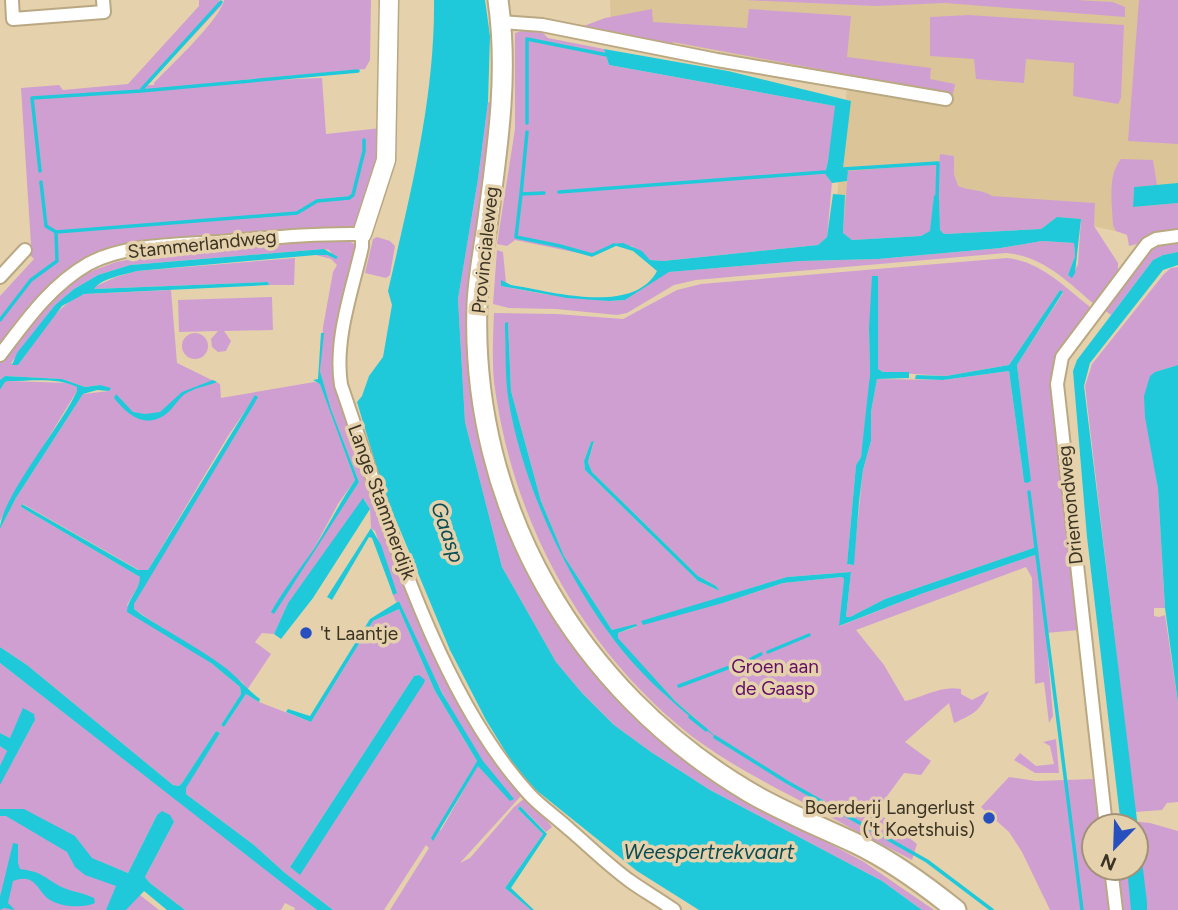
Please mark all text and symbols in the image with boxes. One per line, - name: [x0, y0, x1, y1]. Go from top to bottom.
- street label: Provincialeweg: [467, 185, 503, 315]
- street label: Stammerlandweg: [126, 225, 278, 263]
- street label: Lange Stammerdijk: [343, 421, 421, 584]
- street label: Driemondweg: [1052, 444, 1088, 566]
- water label: Gaasp: [426, 498, 470, 566]
- place label: 't Laantje: [320, 622, 398, 645]
- marker: 't Laantje: [298, 625, 314, 641]
- park label: Groen aan de Gaasp: [731, 655, 819, 700]
- place label: Boerderij Langerlust ('t Koetshuis): [804, 796, 975, 841]
- marker: Boerderij Langerlust ('t Koetshuis): [981, 810, 997, 826]
- north arrow: [1080, 812, 1150, 882]
- water label: Weespertrekvaart: [624, 839, 795, 864]
- text: N: [1097, 849, 1120, 876]

